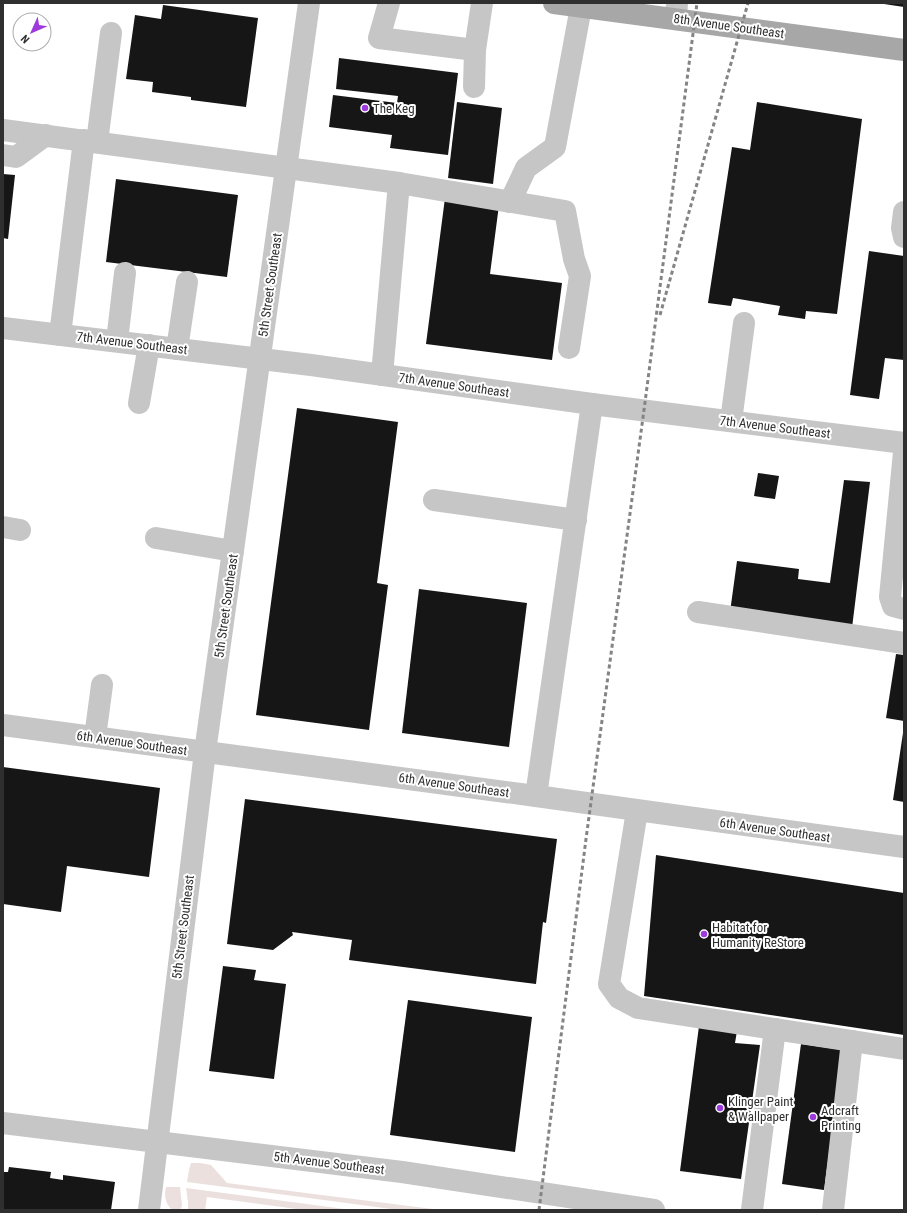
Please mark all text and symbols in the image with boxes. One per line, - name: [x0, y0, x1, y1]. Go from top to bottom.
- street label: 8th Avenue Southeast: [673, 11, 785, 41]
- north arrow: [12, 12, 52, 52]
- text: N: [18, 32, 32, 46]
- place label: The Keg: [373, 101, 415, 116]
- marker: The Keg: [360, 103, 370, 113]
- street label: 5th Street Southeast: [255, 232, 285, 338]
- street label: 7th Avenue Southeast: [76, 329, 188, 357]
- street label: 7th Avenue Southeast: [398, 370, 510, 400]
- street label: 7th Avenue Southeast: [719, 413, 831, 441]
- street label: 5th Street Southeast: [211, 553, 241, 659]
- street label: 6th Avenue Southeast: [76, 728, 188, 758]
- street label: 6th Avenue Southeast: [398, 770, 510, 800]
- street label: 6th Avenue Southeast: [719, 815, 831, 845]
- street label: 5th Street Southeast: [169, 874, 197, 980]
- place label: Habitat for Humanity ReStore: [712, 920, 804, 950]
- marker: Habitat for Humanity ReStore: [699, 929, 709, 939]
- place label: Klinger Paint & Wallpaper: [728, 1094, 793, 1124]
- marker: Klinger Paint & Wallpaper: [715, 1103, 725, 1113]
- place label: Adcraft Printing: [821, 1103, 861, 1133]
- marker: Adcraft Printing: [808, 1112, 818, 1122]
- street label: 5th Avenue Southeast: [273, 1149, 385, 1177]

